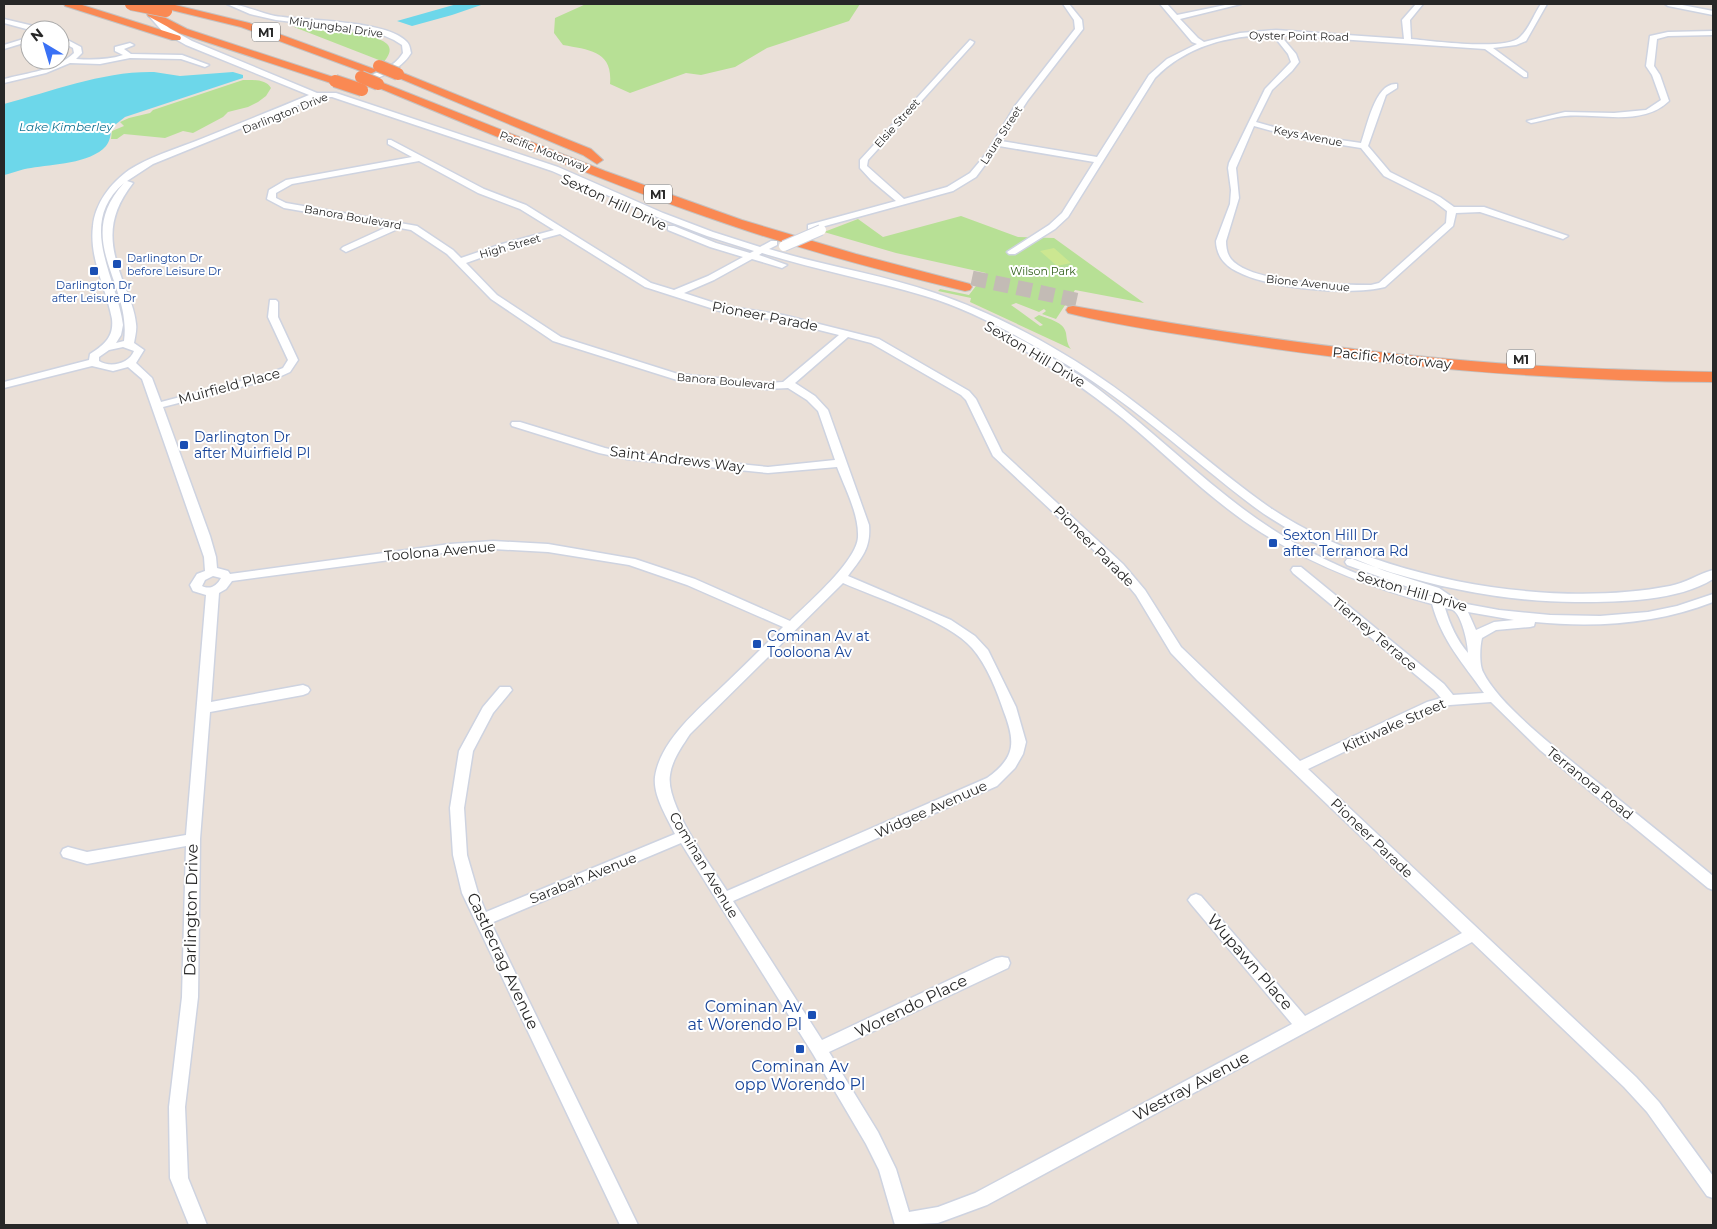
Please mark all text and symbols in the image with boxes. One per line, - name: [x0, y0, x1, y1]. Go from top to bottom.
- street label: Minjungbal Drive: [288, 13, 384, 41]
- north arrow: [20, 20, 70, 70]
- road number: M1: [252, 22, 280, 42]
- text: N: [27, 24, 47, 45]
- street label: Oyster Point Road: [1249, 28, 1349, 44]
- street label: Darlington Drive: [240, 89, 330, 137]
- street label: Elsie Street: [871, 95, 923, 151]
- street label: Laura Street: [977, 103, 1025, 167]
- water label: Lake Kimberley: [19, 119, 114, 134]
- street label: Keys Avenue: [1272, 122, 1344, 150]
- street label: Pacific Motorway: [498, 128, 590, 174]
- street label: Sexton Hill Drive: [558, 170, 670, 234]
- road number: M1: [644, 184, 672, 203]
- street label: Banora Boulevard: [303, 202, 403, 232]
- street label: High Street: [478, 230, 543, 261]
- place label: Darlington Dr before Leisure Dr: [127, 251, 221, 278]
- marker: Darlington Dr before Leisure Dr: [111, 258, 123, 270]
- park label: Wilson Park: [1010, 264, 1076, 278]
- marker: Darlington Dr after Leisure Dr: [88, 265, 100, 277]
- street label: Bione Avenuue: [1265, 272, 1351, 294]
- place label: Darlington Dr after Leisure Dr: [52, 278, 136, 305]
- street label: Pioneer Parade: [710, 297, 820, 335]
- street label: Sexton Hill Drive: [981, 317, 1089, 391]
- street label: Pacific Motorway: [1332, 343, 1453, 373]
- road number: M1: [1507, 349, 1535, 368]
- street label: Muirfield Place: [176, 364, 282, 408]
- street label: Banora Boulevard: [676, 370, 776, 392]
- place label: Darlington Dr after Muirfield Pl: [194, 428, 310, 462]
- marker: Darlington Dr after Muirfield Pl: [178, 439, 190, 451]
- street label: Saint Andrews Way: [609, 442, 746, 476]
- street label: Pioneer Parade: [1050, 502, 1138, 590]
- place label: Sexton Hill Dr after Terranora Rd: [1283, 526, 1409, 560]
- street label: Toolona Avenue: [384, 537, 496, 565]
- marker: Sexton Hill Dr after Terranora Rd: [1267, 537, 1279, 549]
- street label: Sexton Hill Drive: [1354, 567, 1470, 615]
- street label: Tierney Terrace: [1329, 593, 1421, 675]
- place label: Cominan Av at Tooloona Av: [767, 627, 870, 661]
- marker: Cominan Av at Tooloona Av: [751, 638, 763, 650]
- street label: Kittiwake Street: [1339, 694, 1449, 756]
- street label: Terranora Road: [1543, 743, 1637, 823]
- street label: Widgee Avenuue: [872, 776, 990, 842]
- street label: Pioneer Parade: [1327, 794, 1417, 882]
- street label: Cominan Avenue: [665, 809, 743, 921]
- street label: Darlington Drive: [180, 844, 202, 976]
- street label: Sarabah Avenue: [527, 848, 639, 908]
- street label: Castlecrag Avenue: [463, 890, 543, 1032]
- street label: Wupawn Place: [1203, 910, 1297, 1014]
- street label: Worendo Place: [852, 971, 970, 1041]
- place label: Cominan Av at Worendo Pl: [687, 997, 802, 1034]
- marker: Cominan Av at Worendo Pl: [806, 1009, 818, 1021]
- marker: Cominan Av opp Worendo Pl: [794, 1043, 806, 1055]
- street label: Westray Avenue: [1130, 1047, 1252, 1125]
- place label: Cominan Av opp Worendo Pl: [735, 1057, 865, 1094]

